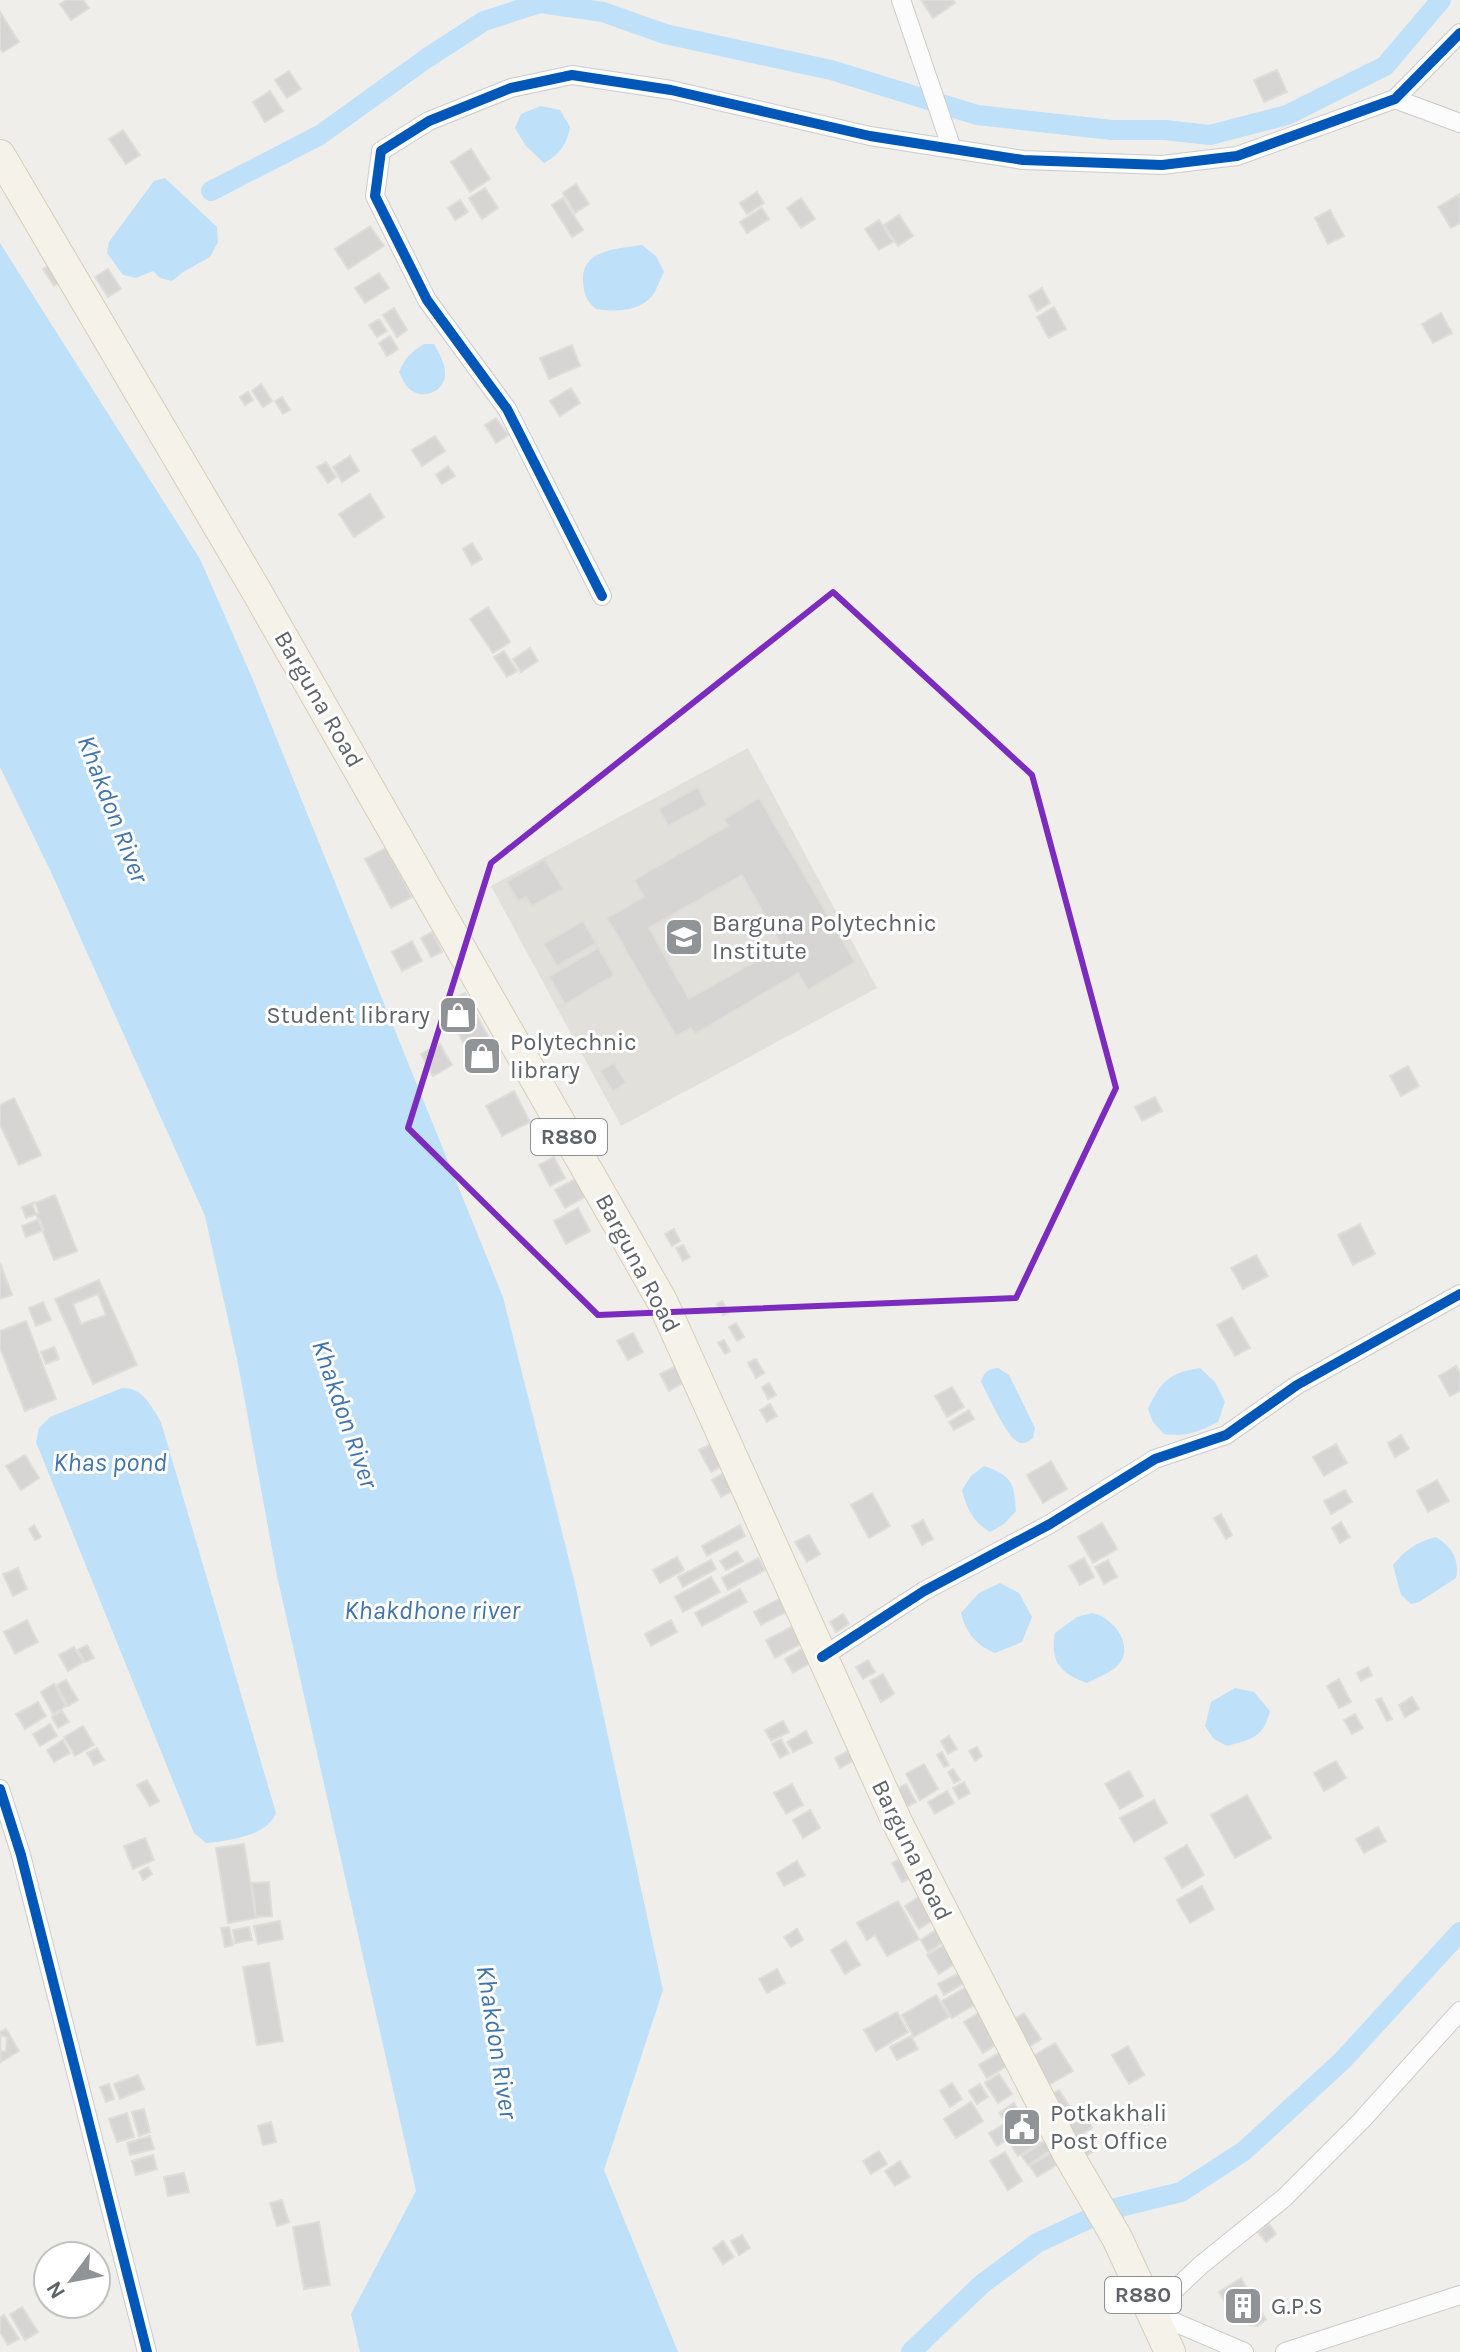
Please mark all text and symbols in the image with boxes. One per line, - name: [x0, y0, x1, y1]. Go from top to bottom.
- street label: Barguna Road: [269, 626, 369, 772]
- water label: Khakdon River: [71, 731, 156, 888]
- place label: Barguna Polytechnic Institute: [712, 909, 936, 965]
- school or university icon: Barguna Polytechnic Institute: [663, 916, 705, 958]
- shop icon: Student library: [437, 994, 479, 1036]
- place label: Student library: [266, 1001, 430, 1029]
- place label: Polytechnic library: [510, 1028, 637, 1084]
- shop icon: Polytechnic library: [461, 1035, 503, 1077]
- road number: R880: [531, 1119, 607, 1155]
- street label: Barguna Road: [590, 1189, 686, 1337]
- water label: Khakdon River: [305, 1336, 385, 1493]
- water label: Khas pond: [53, 1447, 167, 1478]
- water label: Khakdhone river: [344, 1595, 521, 1626]
- street label: Barguna Road: [866, 1775, 958, 1925]
- water label: Khakdon River: [470, 1963, 525, 2122]
- place label: Potkakhali Post Office: [1050, 2099, 1168, 2155]
- public building icon: Potkakhali Post Office: [1001, 2106, 1043, 2148]
- north arrow: [32, 2240, 112, 2320]
- text: N: [41, 2276, 71, 2304]
- road number: R880: [1105, 2277, 1181, 2313]
- building icon: G.P.S: [1222, 2285, 1264, 2327]
- place label: G.P.S: [1271, 2292, 1323, 2320]

